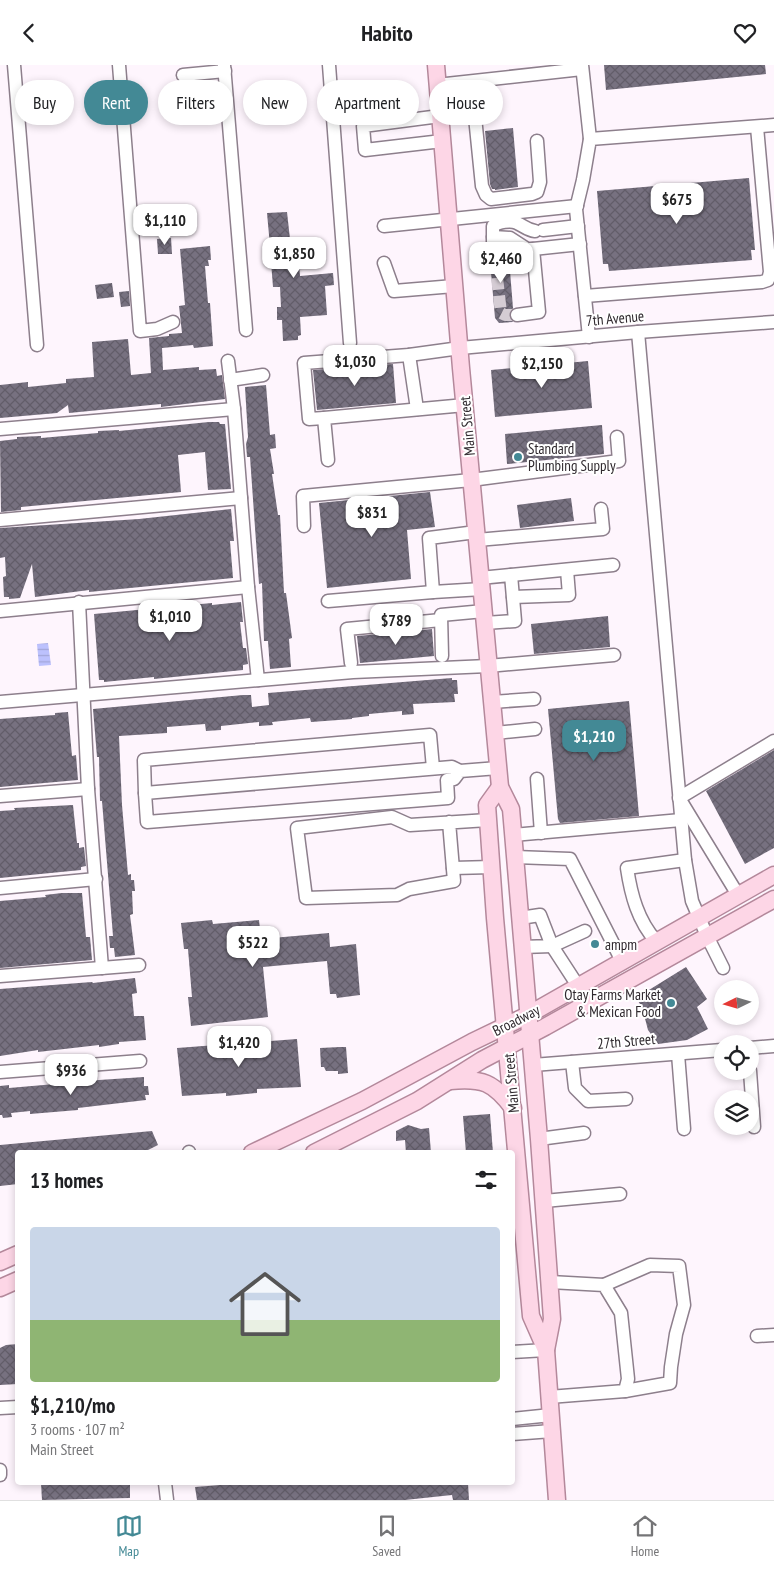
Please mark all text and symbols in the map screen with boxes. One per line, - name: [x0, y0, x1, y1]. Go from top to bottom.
- icon: back: [15, 19, 43, 47]
- text: Habito: [361, 19, 413, 47]
- icon: heart: [731, 19, 759, 47]
- chip: Buy: [15, 80, 74, 125]
- chip: Rent: [84, 80, 148, 125]
- chip: Filters: [158, 80, 233, 125]
- chip: New: [243, 80, 307, 125]
- chip: Apartment: [317, 80, 419, 125]
- chip: House: [429, 80, 503, 125]
- pin: $675: [647, 183, 707, 225]
- text: $675: [662, 189, 692, 209]
- pin: $1,110: [124, 203, 206, 246]
- text: $1,110: [144, 210, 186, 230]
- pin: $1,850: [253, 237, 335, 279]
- pin: $2,460: [460, 241, 542, 284]
- text: $1,850: [273, 243, 315, 263]
- text: $2,460: [480, 248, 522, 268]
- street label: 7th Avenue: [585, 306, 645, 330]
- pin: $1,030: [314, 345, 396, 387]
- pin: $2,150: [501, 347, 583, 389]
- text: $1,030: [334, 351, 376, 371]
- text: $2,150: [521, 353, 563, 373]
- street label: Main Street: [455, 395, 479, 457]
- place label: Standard Plumbing Supply: [528, 439, 616, 475]
- marker: Standard Plumbing Supply: [512, 451, 524, 463]
- pin: $831: [342, 495, 402, 538]
- text: $831: [357, 502, 387, 522]
- pin: $1,010: [129, 599, 211, 642]
- pin: $789: [366, 603, 426, 646]
- text: $1,010: [149, 606, 191, 626]
- text: $789: [381, 610, 411, 630]
- pin: $1,210: [553, 719, 635, 762]
- text: $1,210: [573, 726, 615, 746]
- pin: $522: [223, 925, 283, 968]
- text: $522: [238, 932, 268, 952]
- place label: ampm: [605, 935, 637, 954]
- marker: ampm: [589, 938, 601, 950]
- north arrow: [714, 980, 759, 1025]
- map controls: [714, 980, 759, 1135]
- place label: Otay Farms Market & Mexican Food: [564, 985, 661, 1021]
- marker: Otay Farms Market & Mexican Food: [665, 997, 677, 1009]
- street label: Broadway: [489, 1000, 543, 1040]
- pin: $1,420: [198, 1025, 280, 1068]
- street label: 27th Street: [596, 1029, 656, 1053]
- text: $1,420: [218, 1032, 260, 1052]
- button: locate: [714, 1035, 759, 1080]
- street label: Main Street: [499, 1052, 523, 1114]
- pin: $936: [41, 1053, 101, 1096]
- text: $936: [56, 1060, 86, 1080]
- button: layers: [714, 1090, 759, 1135]
- icon: filters: [472, 1166, 500, 1194]
- text: 13 homes: [30, 1167, 103, 1194]
- icon: home: [220, 1259, 310, 1349]
- text: $1,210/mo: [30, 1392, 115, 1419]
- text: 3 rooms · 107 m²: [30, 1419, 125, 1439]
- text: Main Street: [30, 1439, 94, 1459]
- tab: Map: [115, 1512, 143, 1560]
- tab: Saved: [372, 1512, 401, 1560]
- tab: Home: [631, 1512, 659, 1560]

